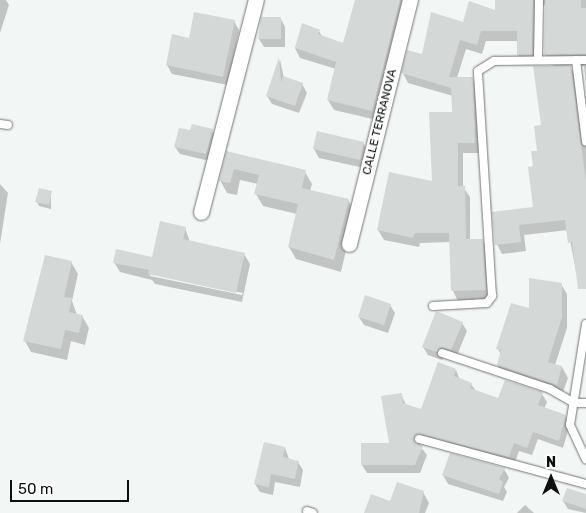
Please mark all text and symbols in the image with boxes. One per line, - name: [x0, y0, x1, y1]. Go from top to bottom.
- street label: CALLE TERRANOVA: [360, 67, 400, 177]
- north arrow: [526, 453, 576, 503]
- text: N: [546, 454, 556, 471]
- scale bar: [12, 470, 131, 502]
- text: 50 m: [18, 480, 53, 498]

